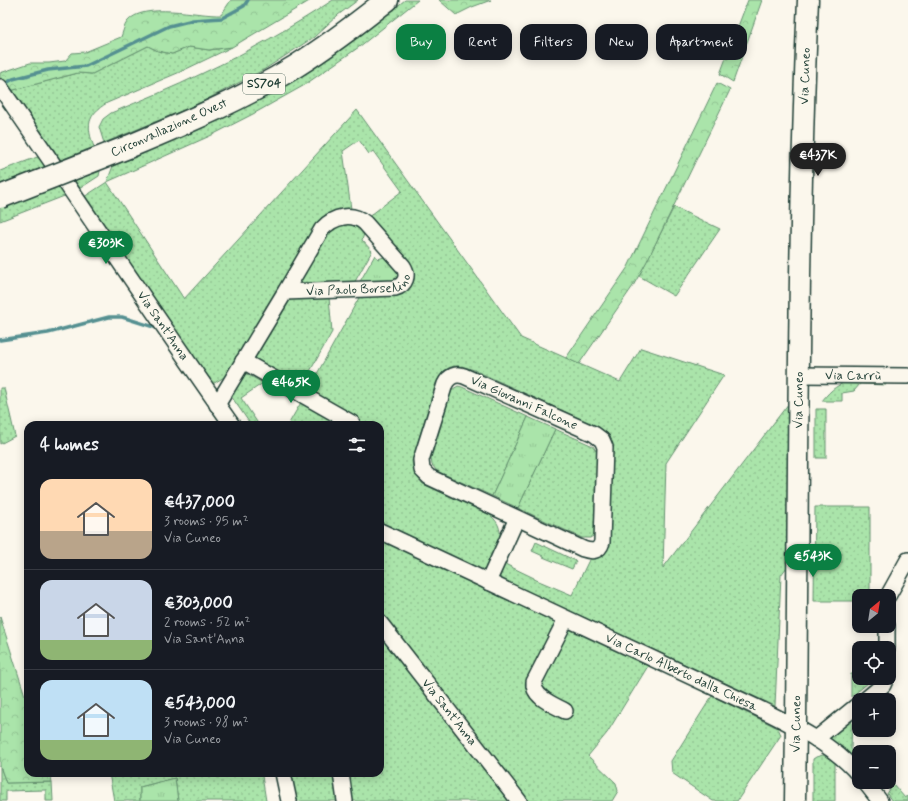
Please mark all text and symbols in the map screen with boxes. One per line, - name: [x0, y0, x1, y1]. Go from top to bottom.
- chip: Buy: [396, 24, 446, 60]
- chip: Rent: [454, 24, 512, 60]
- chip: Filters: [520, 24, 587, 60]
- chip: New: [595, 24, 648, 60]
- chip: Apartment: [656, 24, 747, 60]
- street label: Via Cuneo: [796, 47, 815, 105]
- road number: SS704: [243, 74, 285, 94]
- street label: Circonvallazione Ovest: [108, 95, 230, 161]
- pin: €437K: [790, 143, 846, 177]
- text: €437K: [799, 147, 837, 164]
- pin: €303K: [78, 231, 134, 265]
- text: €303K: [88, 235, 124, 252]
- street label: Via Paolo Borsellino: [306, 273, 415, 300]
- street label: Via Sant'Anna: [133, 287, 193, 364]
- street label: Via Carrù: [825, 367, 881, 384]
- pin: €465K: [263, 370, 319, 404]
- street label: Via Cuneo: [790, 371, 807, 429]
- street label: Via Giovanni Falcone: [468, 372, 580, 434]
- text: €465K: [271, 374, 311, 391]
- text: 4 homes: [40, 434, 99, 456]
- icon: filters: [346, 434, 368, 456]
- text: €437,000: [164, 491, 235, 513]
- icon: home: [72, 495, 120, 543]
- text: 3 rooms · 95 m²: [164, 513, 248, 530]
- text: Via Cuneo: [164, 530, 221, 547]
- pin: €543K: [785, 544, 841, 578]
- text: €543K: [794, 548, 832, 565]
- north arrow: [852, 589, 896, 633]
- map controls: [852, 589, 896, 789]
- text: €303,000: [164, 592, 233, 614]
- icon: home: [72, 596, 120, 644]
- text: 2 rooms · 52 m²: [164, 614, 250, 631]
- street label: Via Carlo Alberto dalla Chiesa: [603, 629, 761, 715]
- text: Via Sant'Anna: [164, 631, 245, 648]
- button: locate: [852, 641, 896, 685]
- street label: Via Sant'Anna: [418, 675, 481, 749]
- text: €543,000: [164, 692, 236, 714]
- button: +: [852, 693, 896, 737]
- street label: Via Cuneo: [787, 695, 805, 753]
- icon: home: [72, 696, 120, 744]
- text: 3 rooms · 98 m²: [164, 714, 249, 731]
- text: Via Cuneo: [164, 731, 221, 748]
- button: −: [852, 745, 896, 789]

